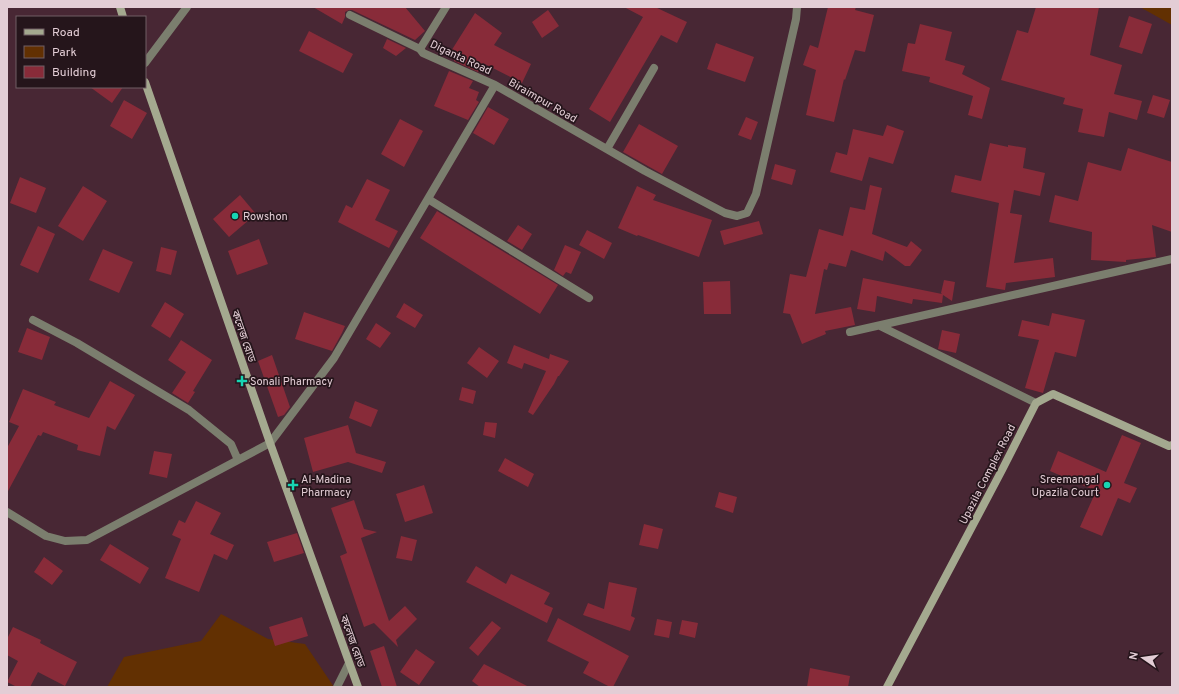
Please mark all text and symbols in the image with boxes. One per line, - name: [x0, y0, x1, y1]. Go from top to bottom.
- legend: [16, 16, 146, 88]
- text: Road: [52, 25, 80, 41]
- street label: Diganta Road: [428, 38, 494, 78]
- text: Park: [52, 45, 77, 61]
- text: Building: [52, 65, 96, 81]
- street label: Biraimpur Road: [506, 76, 579, 126]
- place label: Rowshon: [243, 210, 288, 224]
- marker: Rowshon: [230, 211, 240, 221]
- street label: কলেজ রোড: [227, 307, 259, 364]
- place label: Sonali Pharmacy: [250, 375, 333, 389]
- marker: Sonali Pharmacy: [237, 376, 247, 386]
- street label: Upazila Complex Road: [957, 422, 1019, 527]
- place label: Al-Madina Pharmacy: [301, 473, 351, 500]
- place label: Sreemangal Upazila Court: [1031, 473, 1099, 500]
- marker: Al-Madina Pharmacy: [288, 480, 298, 490]
- marker: Sreemangal Upazila Court: [1102, 480, 1112, 490]
- street label: কলেজ রোড: [336, 613, 368, 669]
- north arrow: [1123, 638, 1163, 678]
- text: N: [1127, 651, 1142, 661]

